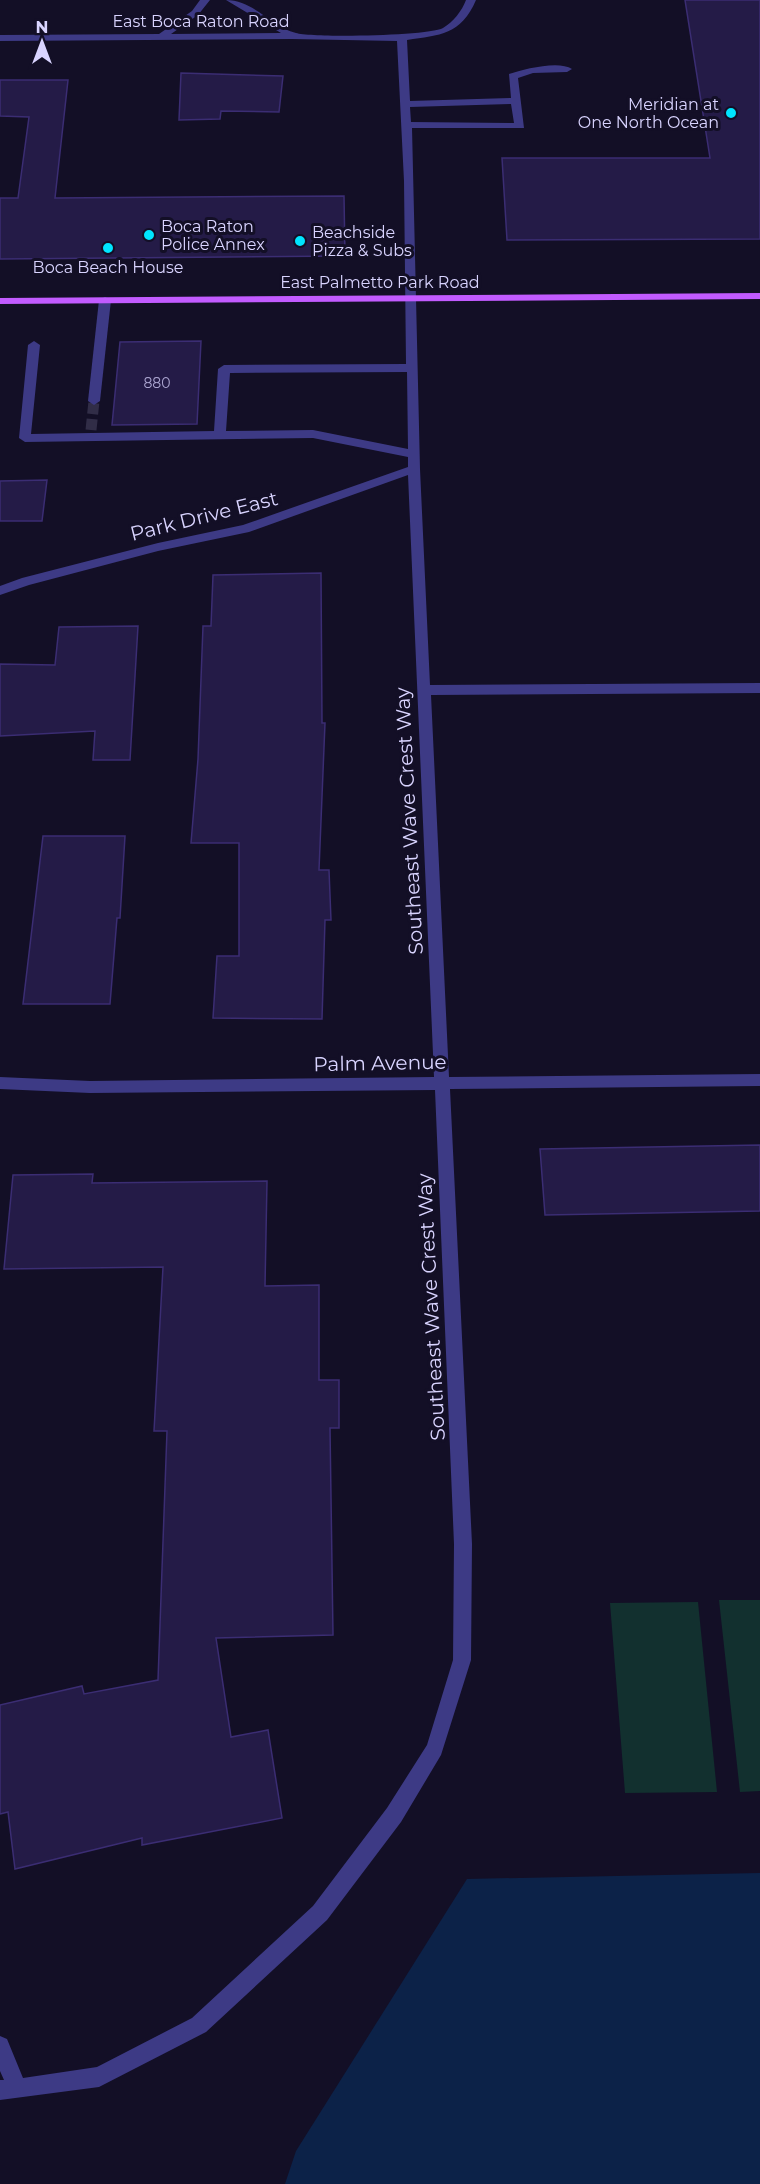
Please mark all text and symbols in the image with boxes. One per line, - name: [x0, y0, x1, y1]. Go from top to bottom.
- north arrow: [12, 12, 72, 72]
- street label: East Boca Raton Road: [112, 12, 290, 31]
- text: N: [36, 18, 48, 37]
- place label: Meridian at One North Ocean: [578, 95, 720, 132]
- marker: Meridian at One North Ocean: [724, 106, 738, 120]
- place label: Boca Raton Police Annex: [161, 217, 265, 254]
- place label: Beachside Pizza & Subs: [312, 223, 412, 260]
- marker: Boca Raton Police Annex: [142, 228, 156, 242]
- marker: Beachside Pizza & Subs: [293, 234, 307, 248]
- marker: Boca Beach House: [101, 241, 115, 255]
- place label: Boca Beach House: [33, 258, 183, 277]
- street label: East Palmetto Park Road: [280, 273, 480, 292]
- house number: 880: [143, 374, 171, 392]
- street label: Park Drive East: [128, 486, 280, 546]
- street label: Southeast Wave Crest Way: [390, 687, 428, 955]
- street label: Palm Avenue: [313, 1050, 447, 1076]
- street label: Southeast Wave Crest Way: [412, 1173, 450, 1441]

